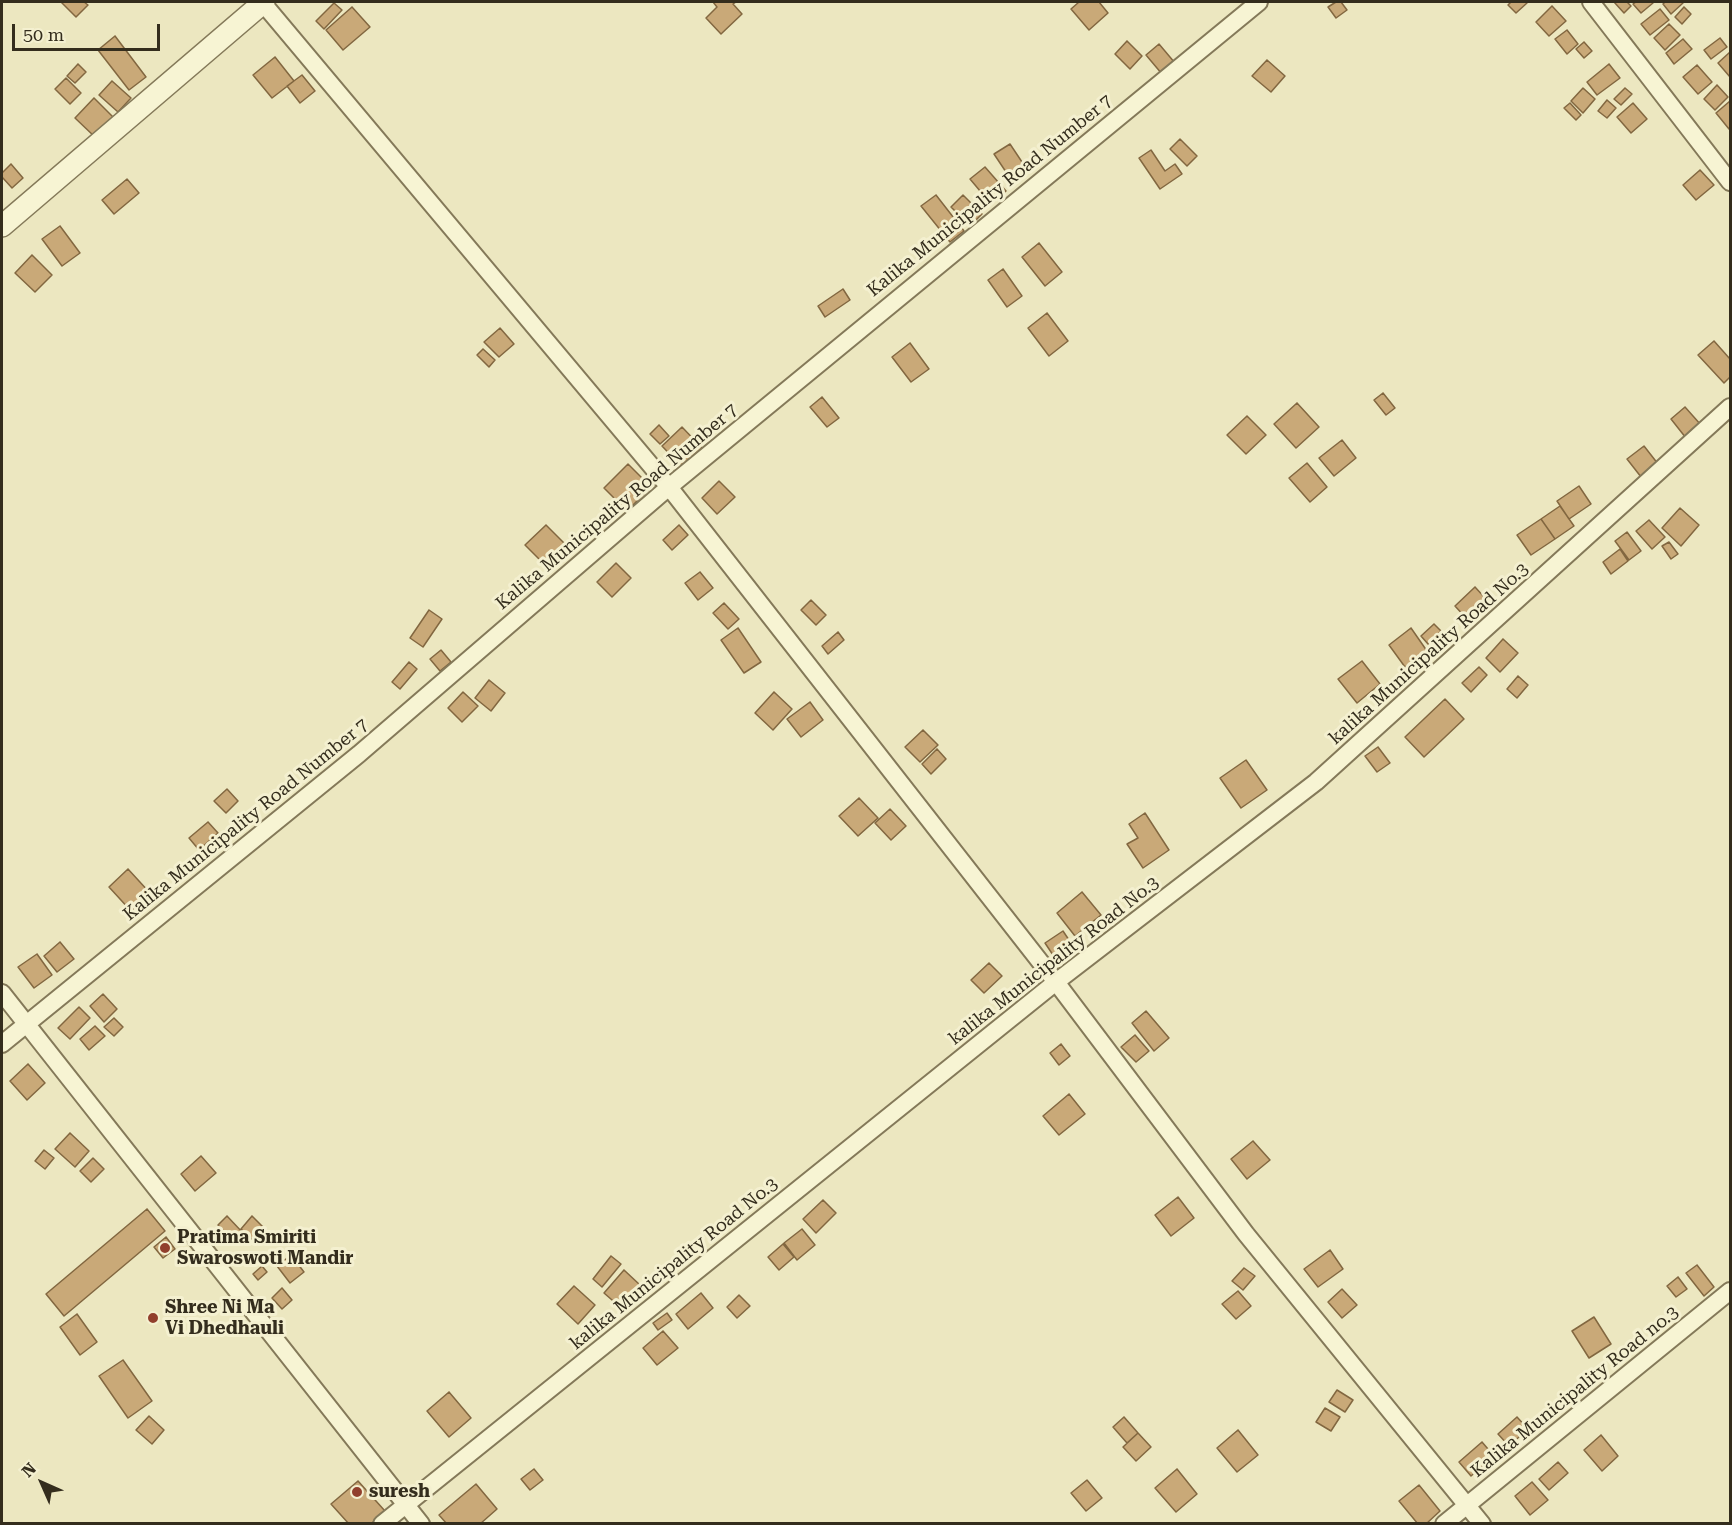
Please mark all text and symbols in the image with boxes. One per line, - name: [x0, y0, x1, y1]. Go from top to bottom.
- scale bar: [15, 12, 164, 50]
- text: 50 m: [23, 24, 64, 45]
- street label: Kalika Municipality Road Number 7: [863, 90, 1117, 302]
- street label: Kalika Municipality Road Number 7: [492, 399, 742, 615]
- street label: kalika Municipality Road No.3: [1325, 559, 1533, 749]
- street label: Kalika Municipality Road Number 7: [119, 714, 373, 926]
- street label: kalika Municipality Road No.3: [945, 872, 1163, 1050]
- street label: kalika Municipality Road No.3: [566, 1173, 782, 1355]
- place label: Pratima Smiriti Swaroswoti Mandir: [177, 1227, 353, 1270]
- marker: Pratima Smiriti Swaroswoti Mandir: [158, 1241, 172, 1255]
- place label: Shree Ni Ma Vi Dhedhauli: [165, 1297, 284, 1340]
- street label: Kalika Municipality Road no.3: [1467, 1302, 1683, 1482]
- marker: Shree Ni Ma Vi Dhedhauli: [146, 1311, 160, 1325]
- north arrow: [12, 1453, 72, 1513]
- text: N: [18, 1459, 40, 1481]
- place label: suresh: [369, 1481, 430, 1503]
- marker: suresh: [350, 1485, 364, 1499]

